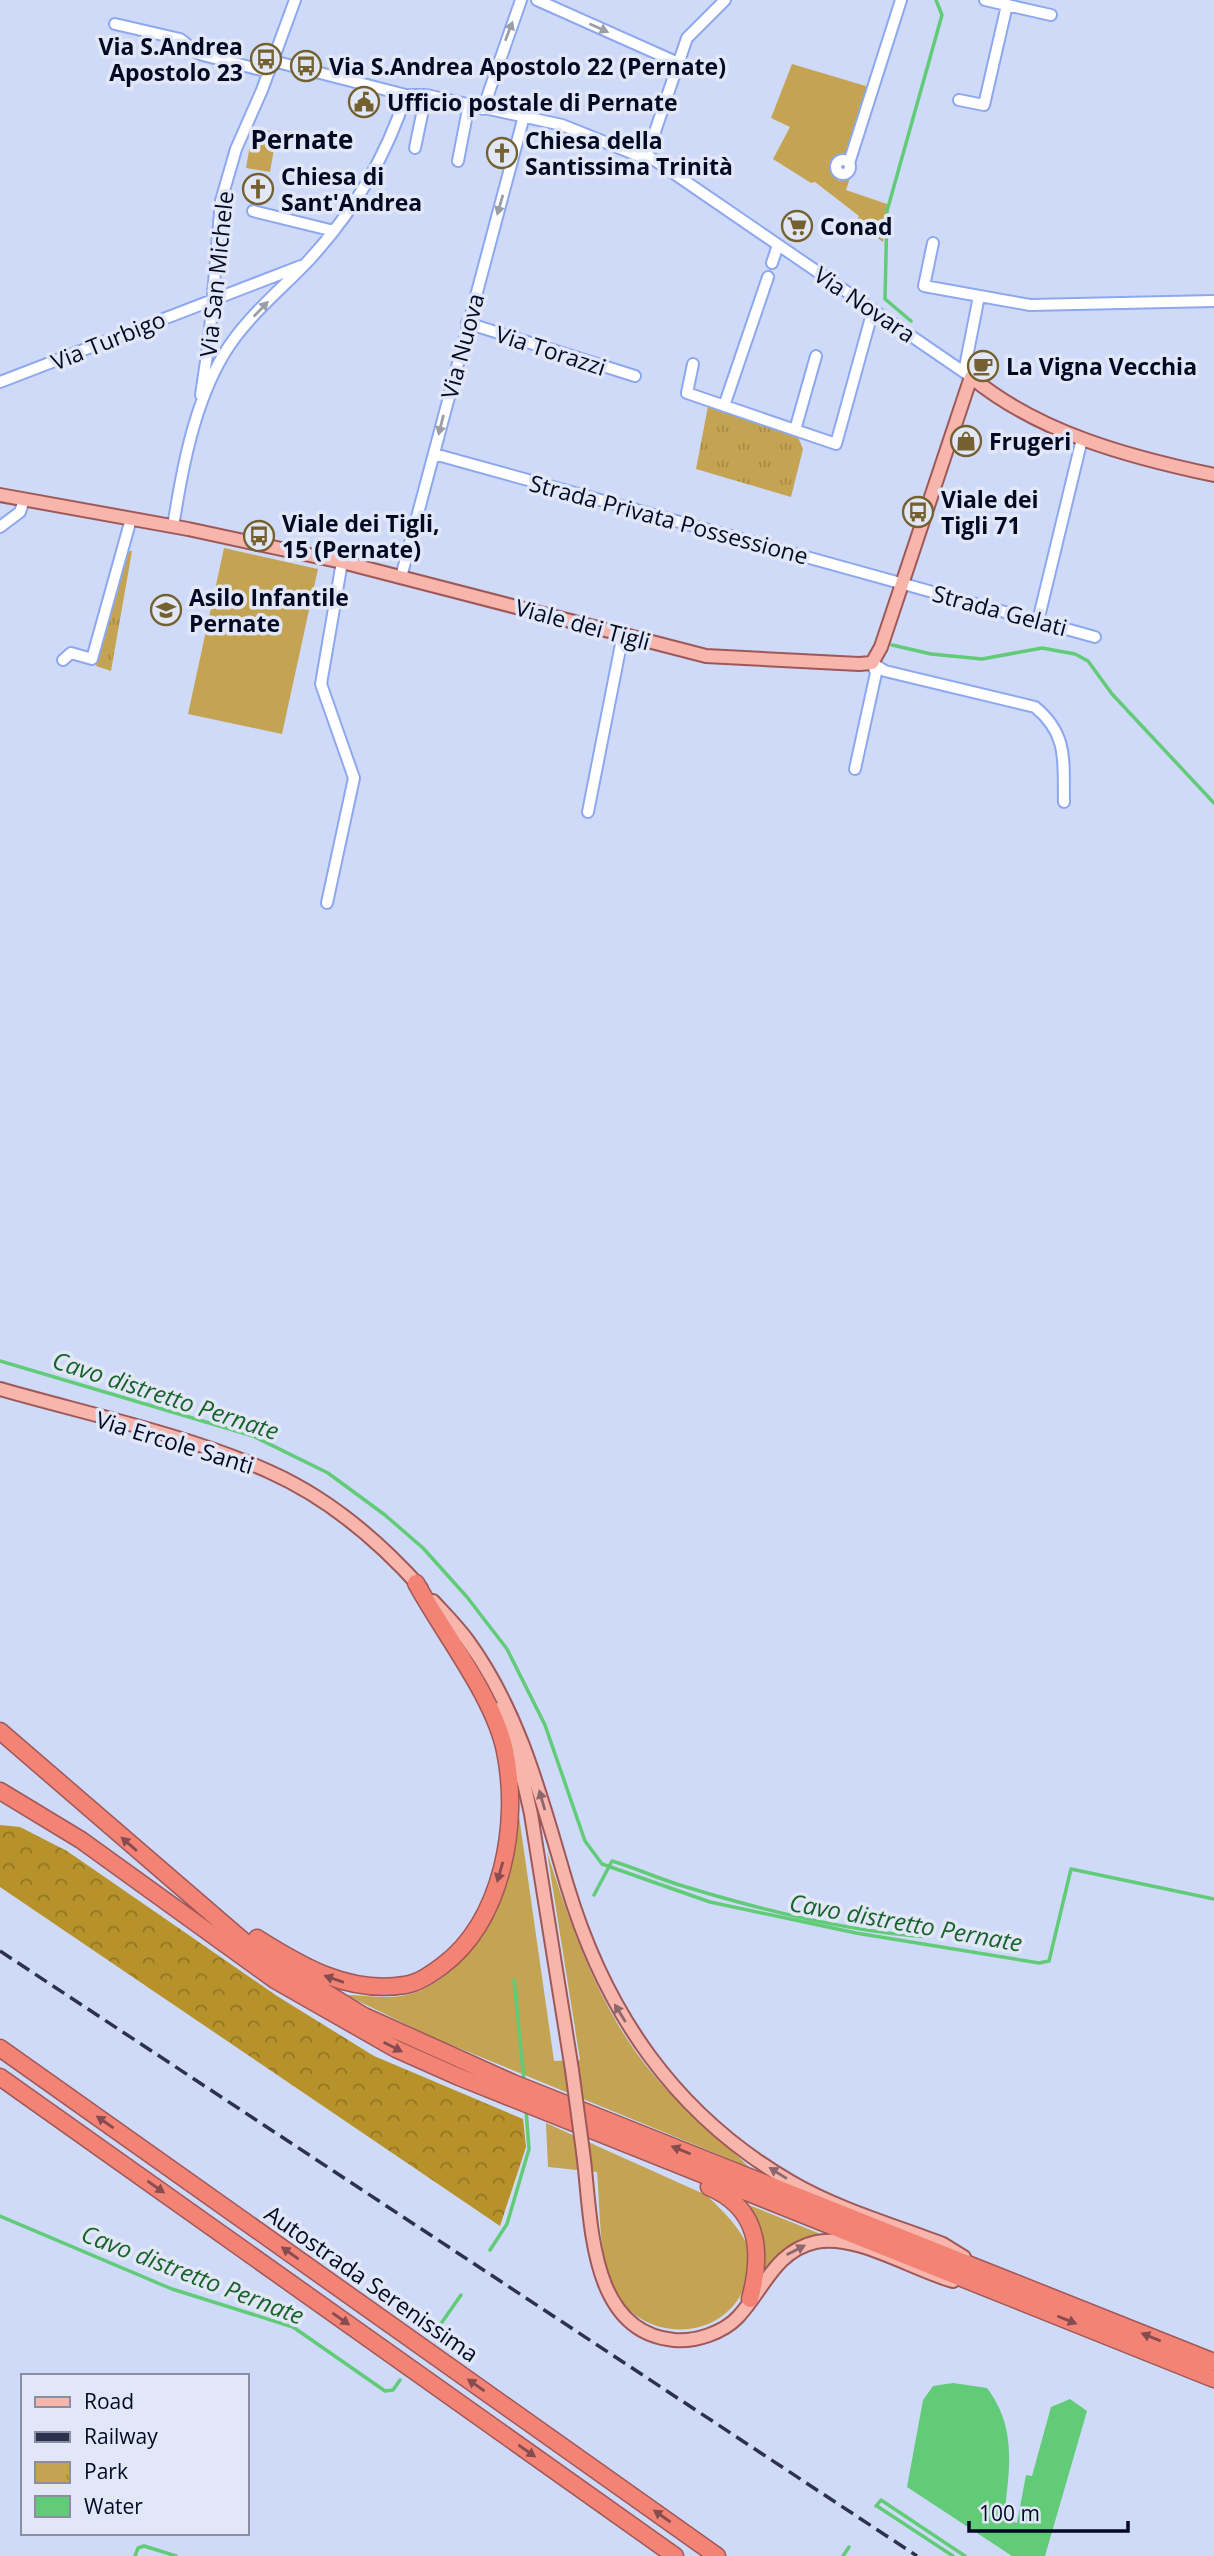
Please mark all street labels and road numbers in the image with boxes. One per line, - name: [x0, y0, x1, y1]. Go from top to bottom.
- street label: Via San Michele: [191, 189, 241, 359]
- street label: Via Novara: [808, 258, 922, 350]
- street label: Via Nuova: [433, 290, 491, 402]
- street label: Via Turbigo: [46, 303, 170, 377]
- street label: Via Torazzi: [492, 317, 610, 383]
- street label: Strada Privata Possessione: [526, 466, 812, 572]
- street label: Strada Gelati: [929, 577, 1071, 643]
- street label: Viale dei Tigli: [512, 591, 654, 657]
- street label: Via Ercole Santi: [92, 1403, 258, 1481]
- street label: Autostrada Serenissima: [259, 2197, 485, 2369]

